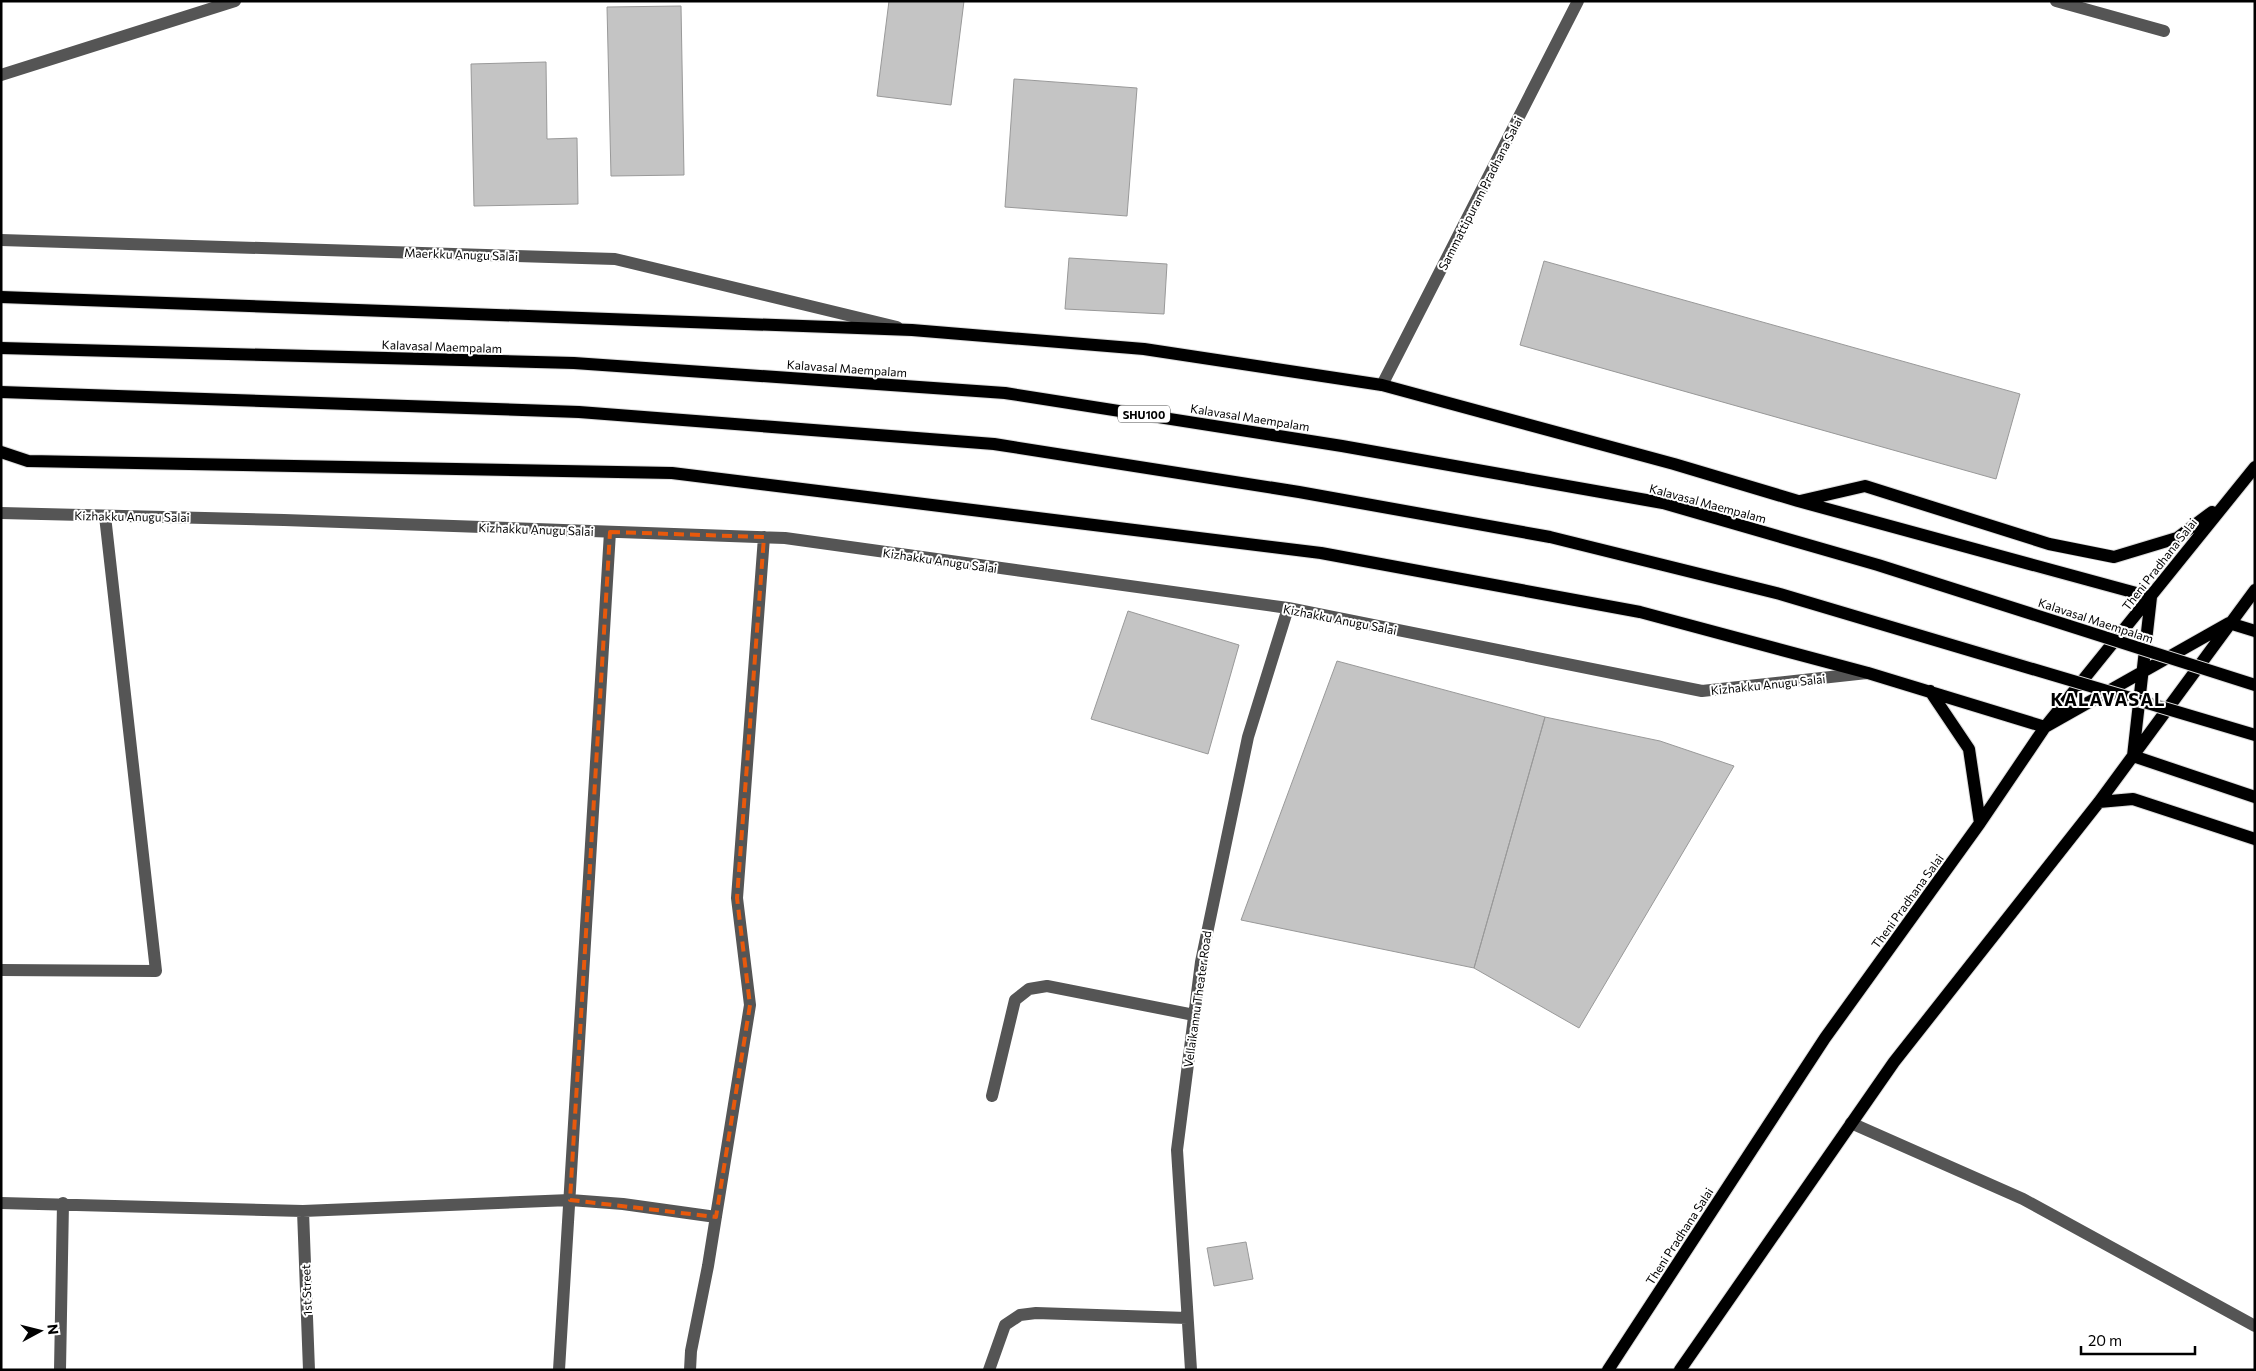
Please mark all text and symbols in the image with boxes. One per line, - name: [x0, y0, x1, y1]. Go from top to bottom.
- street label: Sammattipuram Pradhana Salai: [1435, 114, 1525, 272]
- street label: Maerkku Anugu Salai: [404, 245, 518, 263]
- street label: Kalavasal Maempalam: [382, 337, 502, 355]
- street label: Kalavasal Maempalam: [786, 357, 908, 379]
- street label: Kalavasal Maempalam: [1189, 401, 1311, 433]
- road number: SHU100: [1118, 406, 1170, 422]
- street label: Kalavasal Maempalam: [1648, 481, 1768, 525]
- street label: Kizhakku Anugu Salai: [74, 508, 190, 524]
- street label: Theni Pradhana Salai: [2119, 515, 2199, 613]
- street label: Kizhakku Anugu Salai: [478, 520, 594, 538]
- street label: Kizhakku Anugu Salai: [882, 545, 998, 575]
- street label: Kalavasal Maempalam: [2037, 595, 2155, 645]
- street label: Kizhakku Anugu Salai: [1282, 601, 1398, 637]
- street label: Kizhakku Anugu Salai: [1710, 671, 1826, 697]
- district label: KALAVASAL: [2050, 688, 2166, 710]
- street label: Theni Pradhana Salai: [1868, 851, 1946, 951]
- street label: Vellaikannu Theater Road: [1180, 930, 1214, 1068]
- street label: Theni Pradhana Salai: [1642, 1185, 1716, 1287]
- street label: 1st Street: [298, 1264, 314, 1316]
- north arrow: [15, 1306, 65, 1356]
- text: N: [44, 1323, 62, 1336]
- scale bar: [2081, 1324, 2195, 1356]
- text: 20 m: [2088, 1331, 2122, 1349]

